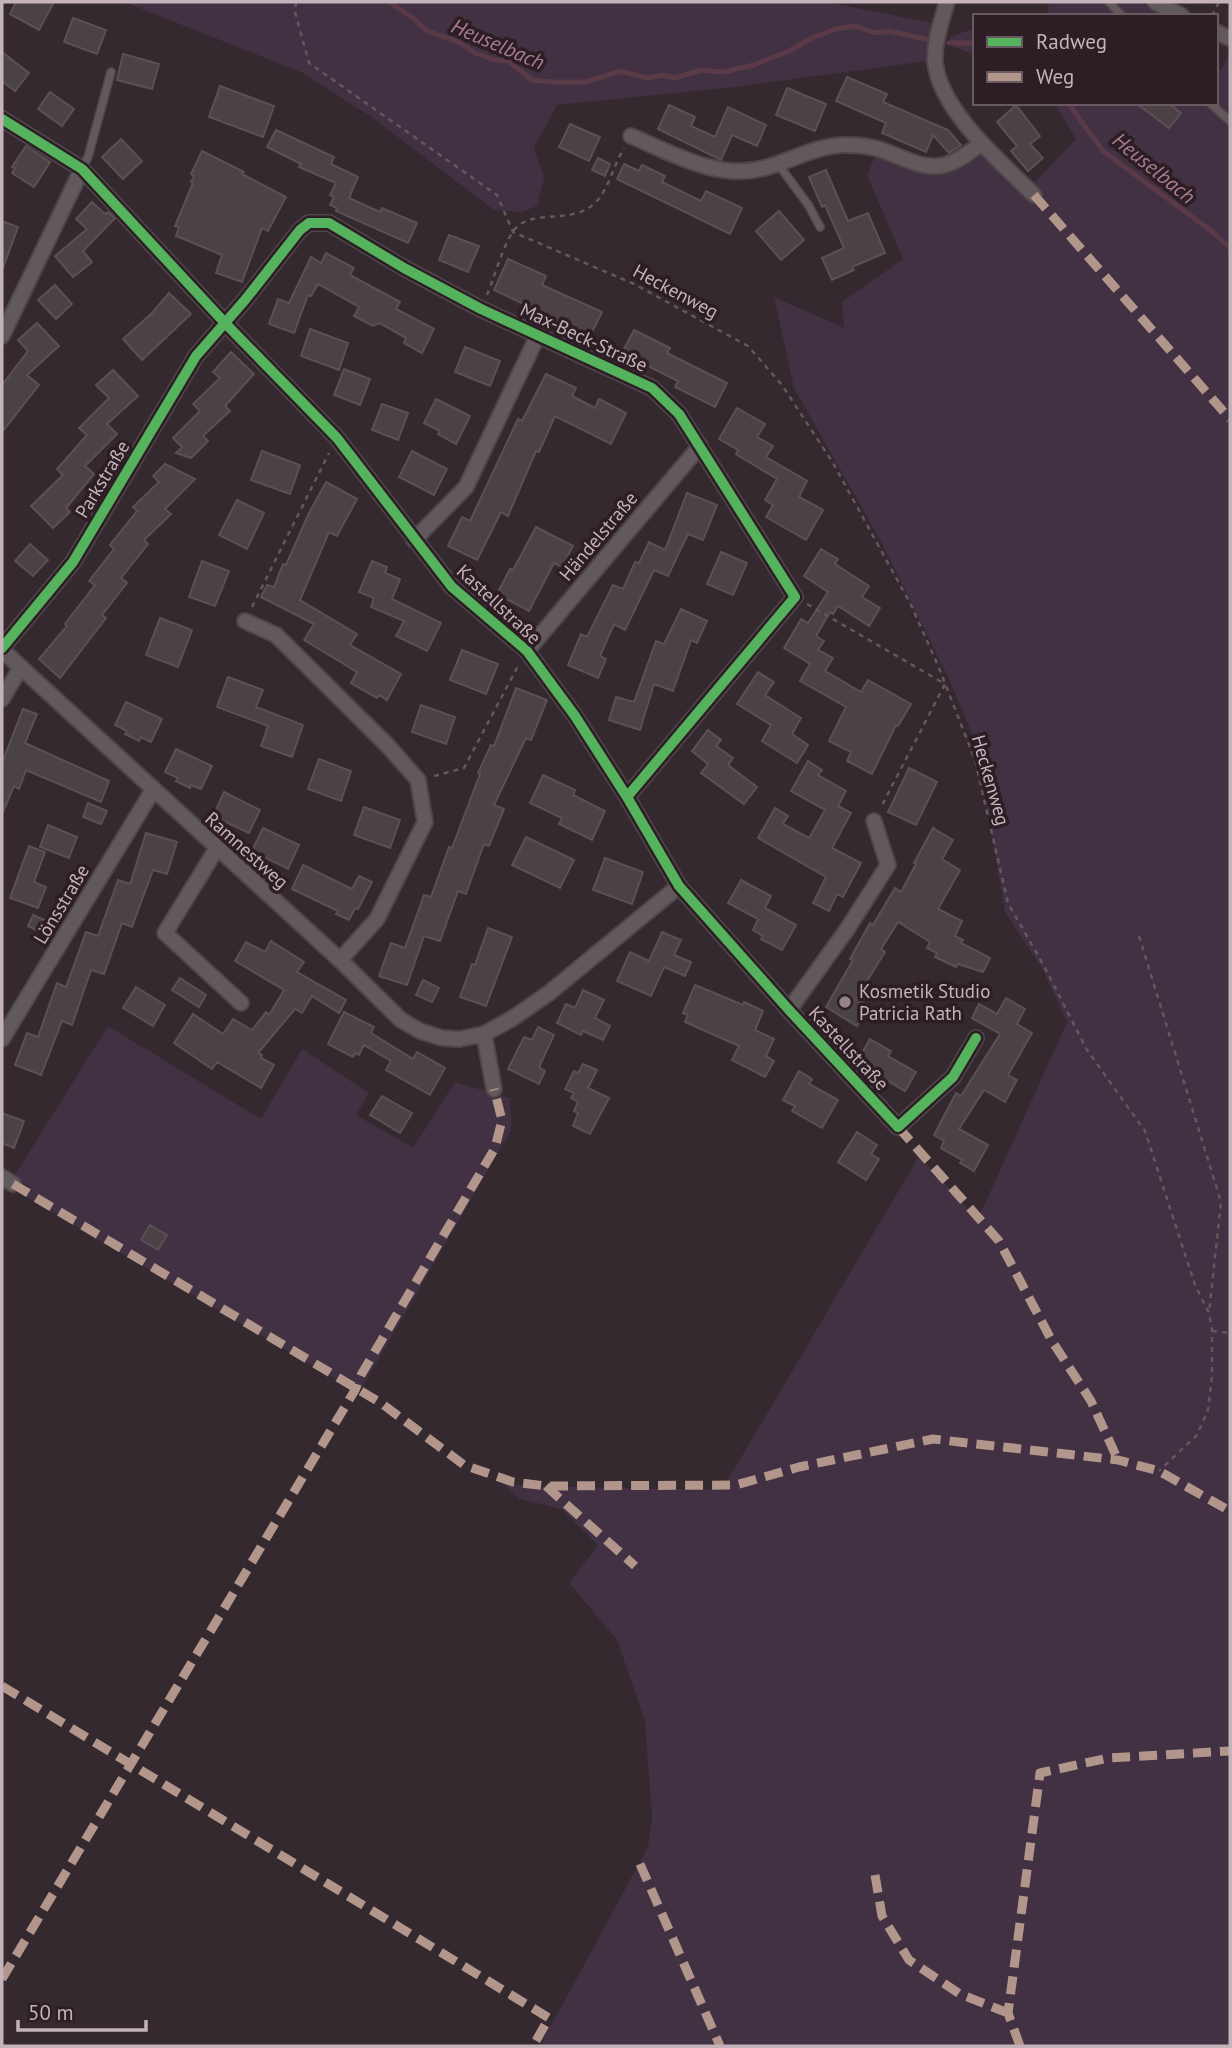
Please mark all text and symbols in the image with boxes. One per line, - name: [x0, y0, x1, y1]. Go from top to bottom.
- water label: Heuselbach: [447, 12, 549, 76]
- legend: [973, 14, 1218, 105]
- text: Radweg: [1036, 28, 1107, 55]
- text: Weg: [1036, 63, 1074, 90]
- water label: Heuselbach: [1107, 126, 1201, 210]
- street label: Heckenweg: [629, 259, 723, 323]
- street label: Max-Beck-Straße: [517, 297, 651, 377]
- street label: Parkstraße: [70, 436, 134, 522]
- street label: Händelstraße: [554, 486, 642, 586]
- street label: Kastellstraße: [452, 559, 546, 649]
- street label: Heckenweg: [967, 732, 1015, 828]
- street label: Ramnestweg: [200, 806, 294, 894]
- street label: Lönsstraße: [28, 860, 94, 948]
- place label: Kosmetik Studio Patricia Rath: [859, 979, 990, 1025]
- marker: Kosmetik Studio Patricia Rath: [837, 994, 853, 1010]
- street label: Kastellstraße: [804, 1001, 894, 1095]
- scale bar: [18, 1988, 145, 2032]
- text: 50 m: [28, 1999, 74, 2026]

